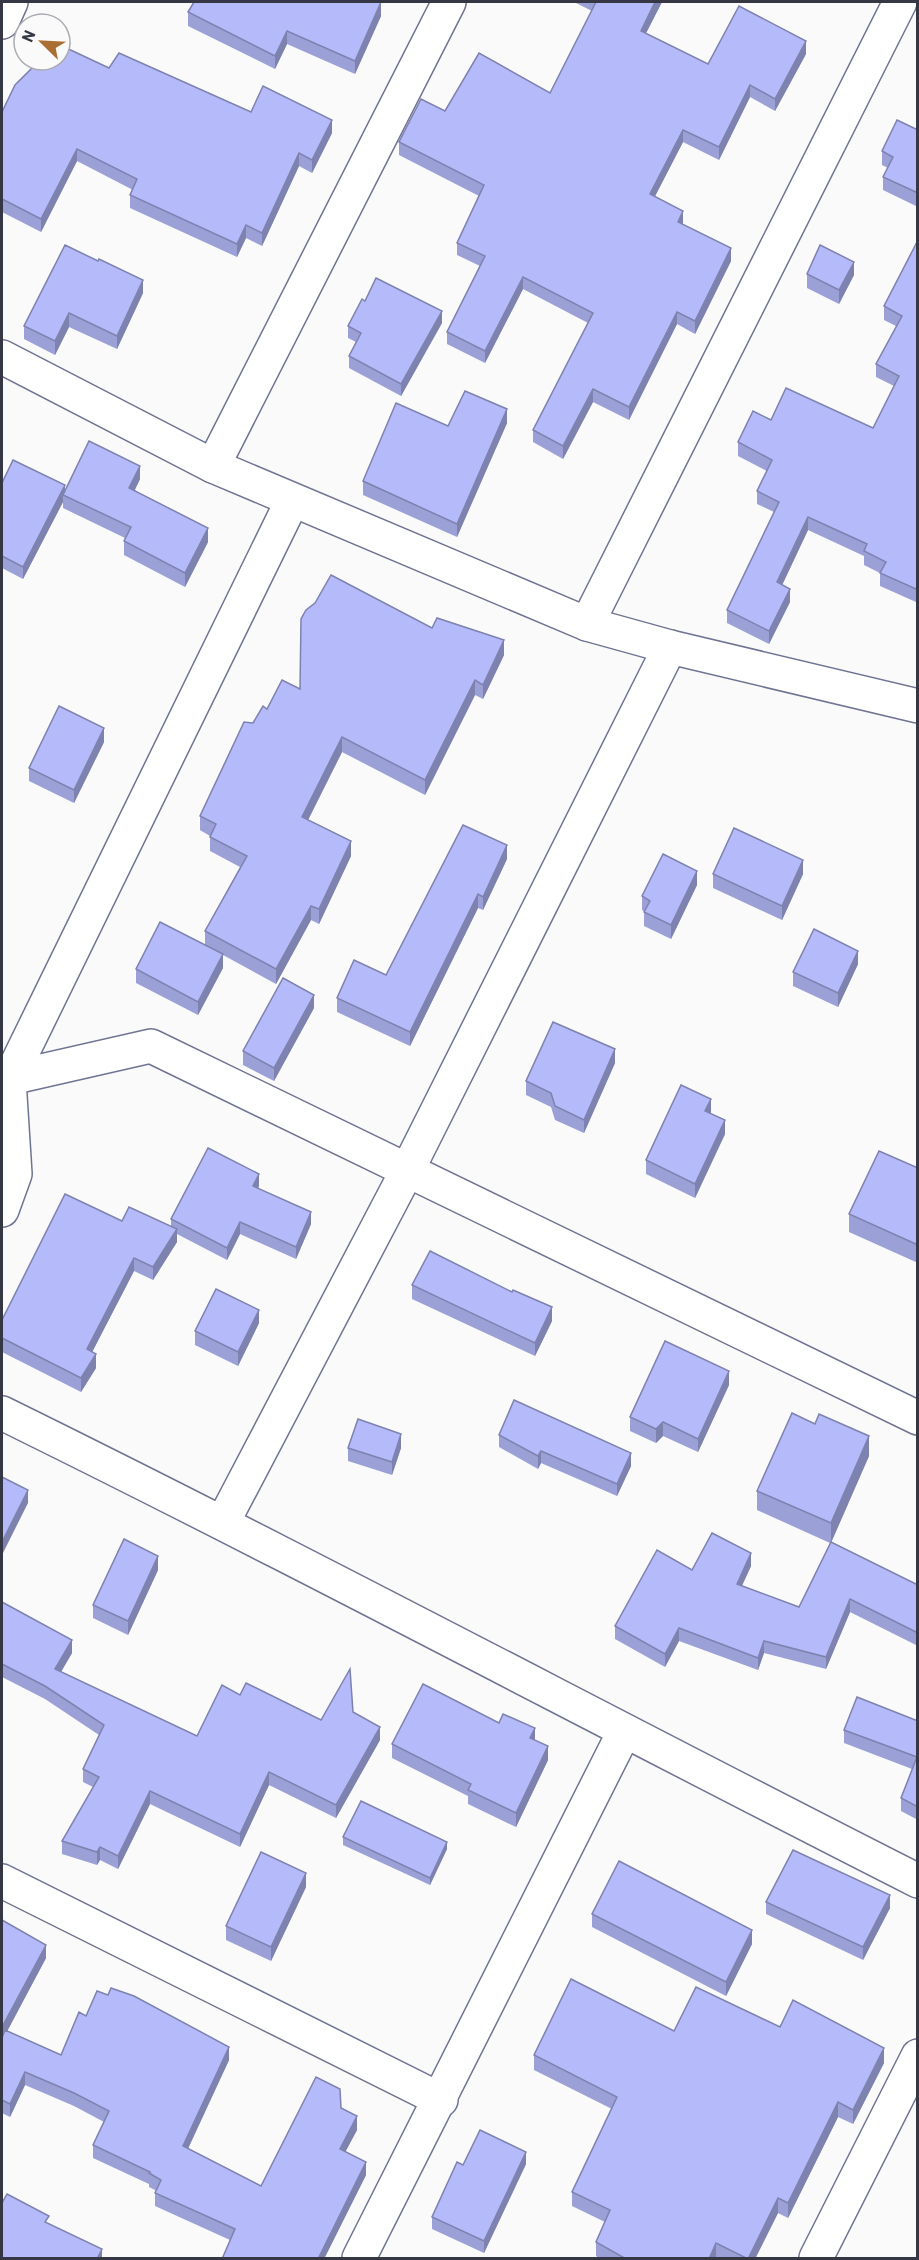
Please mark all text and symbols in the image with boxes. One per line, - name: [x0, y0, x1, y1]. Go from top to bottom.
- north arrow: [12, 12, 72, 72]
- text: N: [17, 27, 39, 44]

